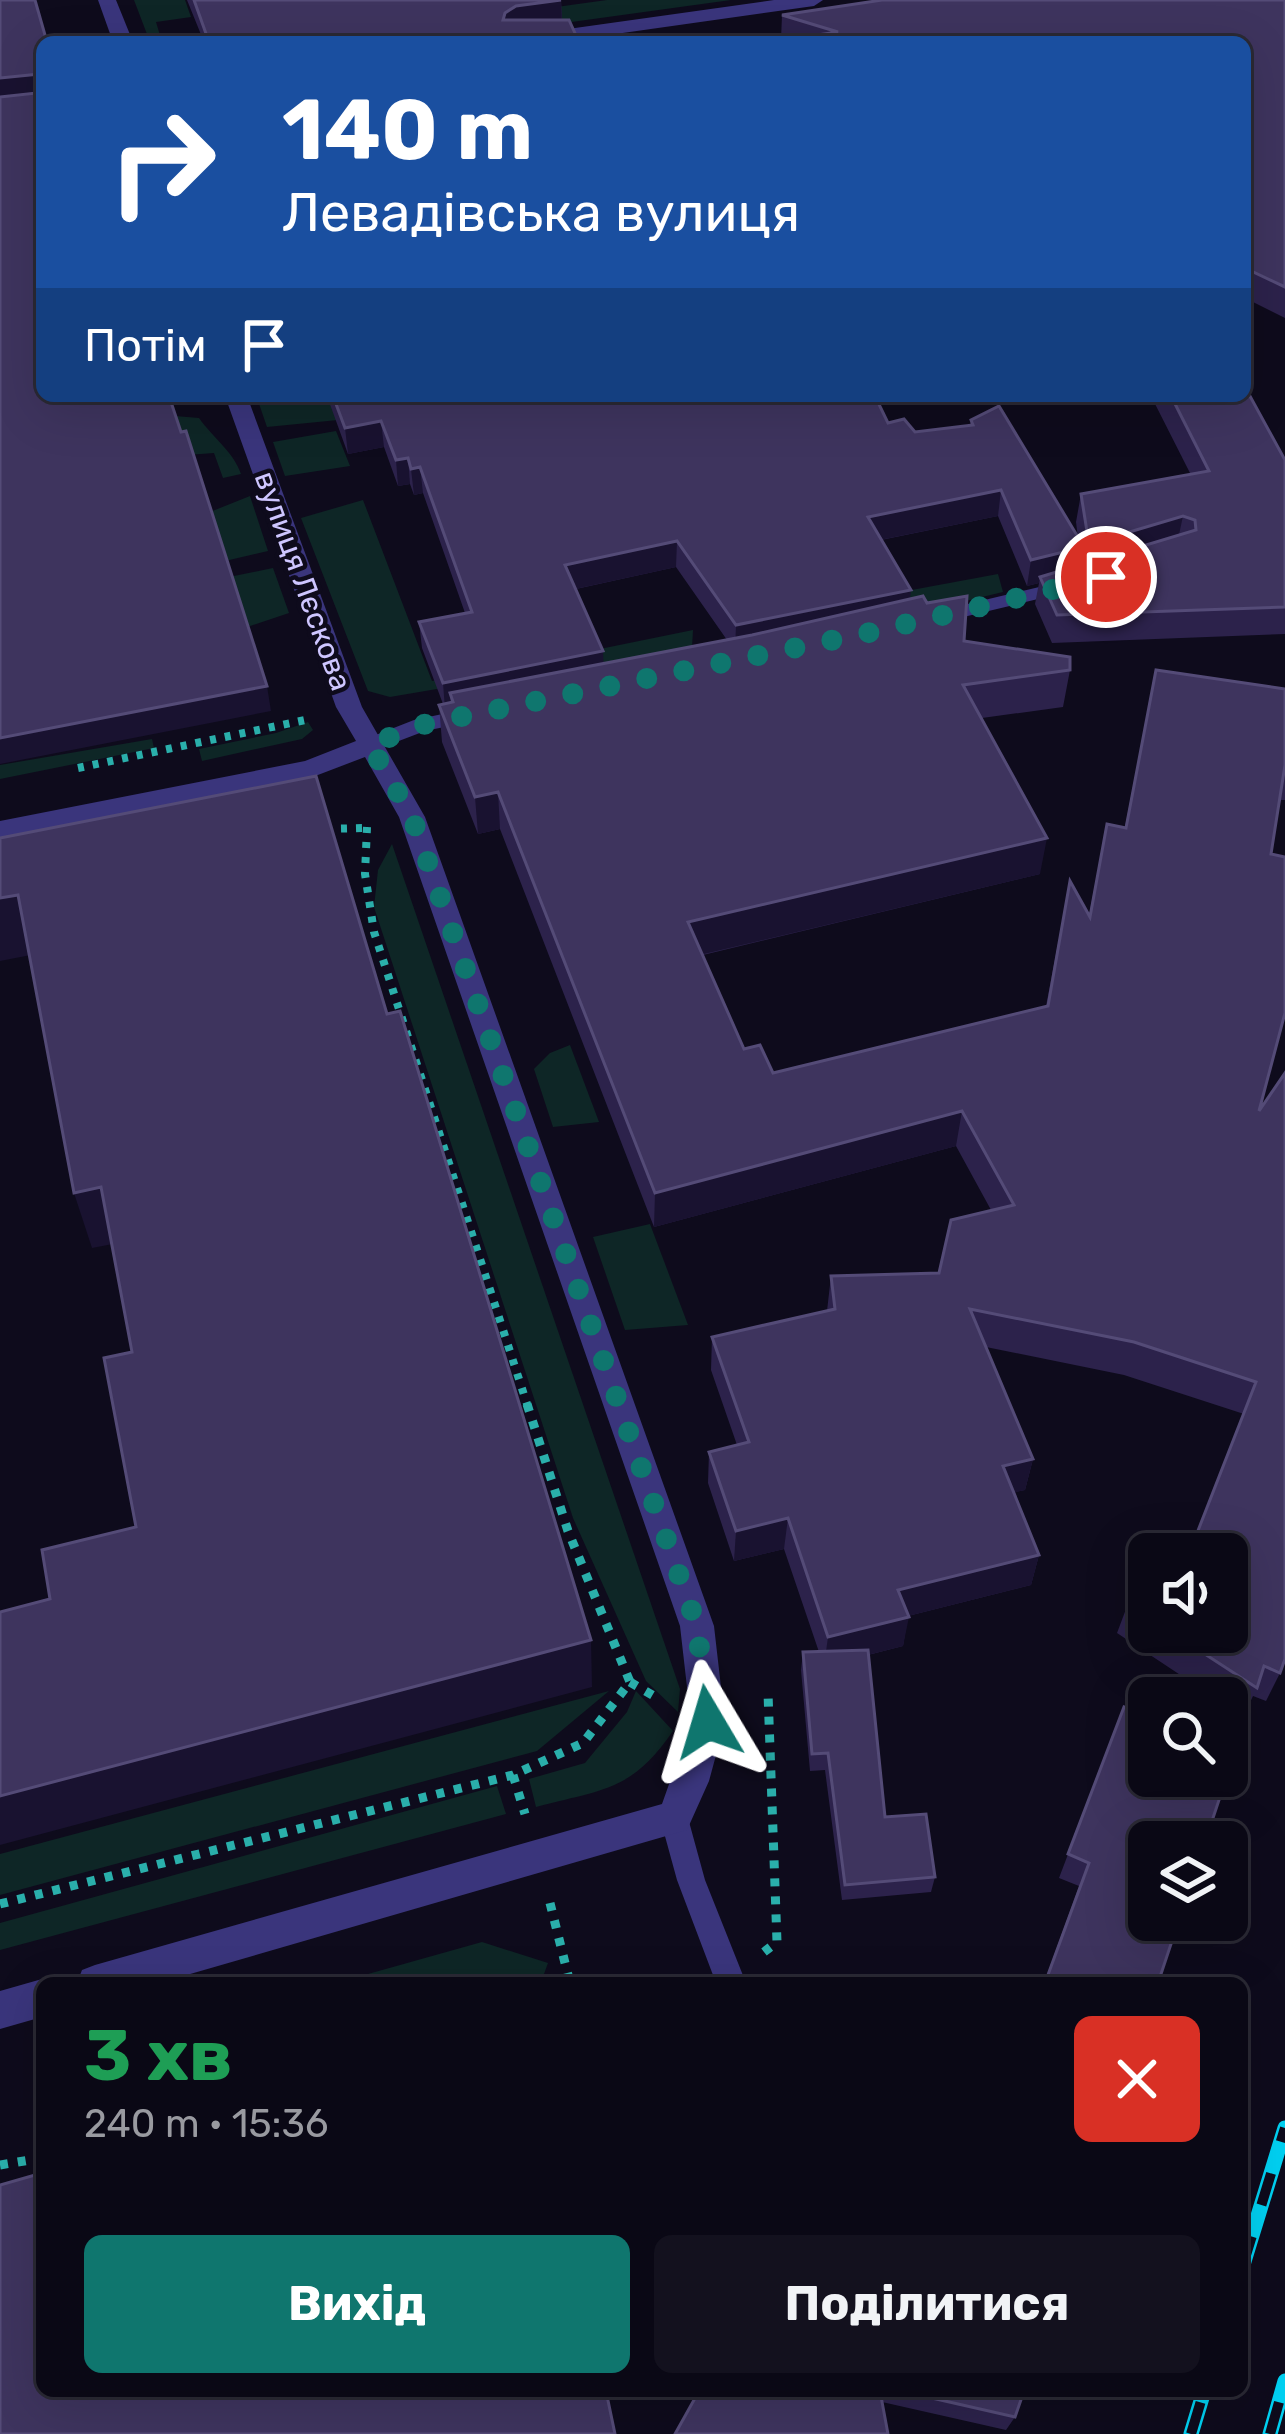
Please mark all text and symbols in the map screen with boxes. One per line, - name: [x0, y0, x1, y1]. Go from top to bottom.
- text: 140 m: [282, 80, 533, 180]
- icon: right: [84, 84, 240, 240]
- text: Левадівська вулиця: [282, 181, 800, 245]
- icon: arrive: [231, 312, 297, 378]
- text: Потім: [84, 319, 207, 372]
- street label: вулиця Лєскова: [247, 467, 359, 695]
- pin: [1055, 526, 1157, 628]
- icon: arrive: [1073, 544, 1139, 610]
- map controls: [1128, 1533, 1248, 1941]
- button: sound: [1128, 1533, 1248, 1653]
- position arrow: [645, 1659, 771, 1785]
- button: search: [1128, 1677, 1248, 1797]
- button: layers: [1128, 1821, 1248, 1941]
- text: 3 хв: [84, 2013, 233, 2098]
- button: close: [1074, 2016, 1200, 2142]
- text: 240 m · 15:36: [84, 2101, 329, 2147]
- button: Вихід: [84, 2235, 630, 2373]
- button: Поділитися: [654, 2235, 1200, 2373]

